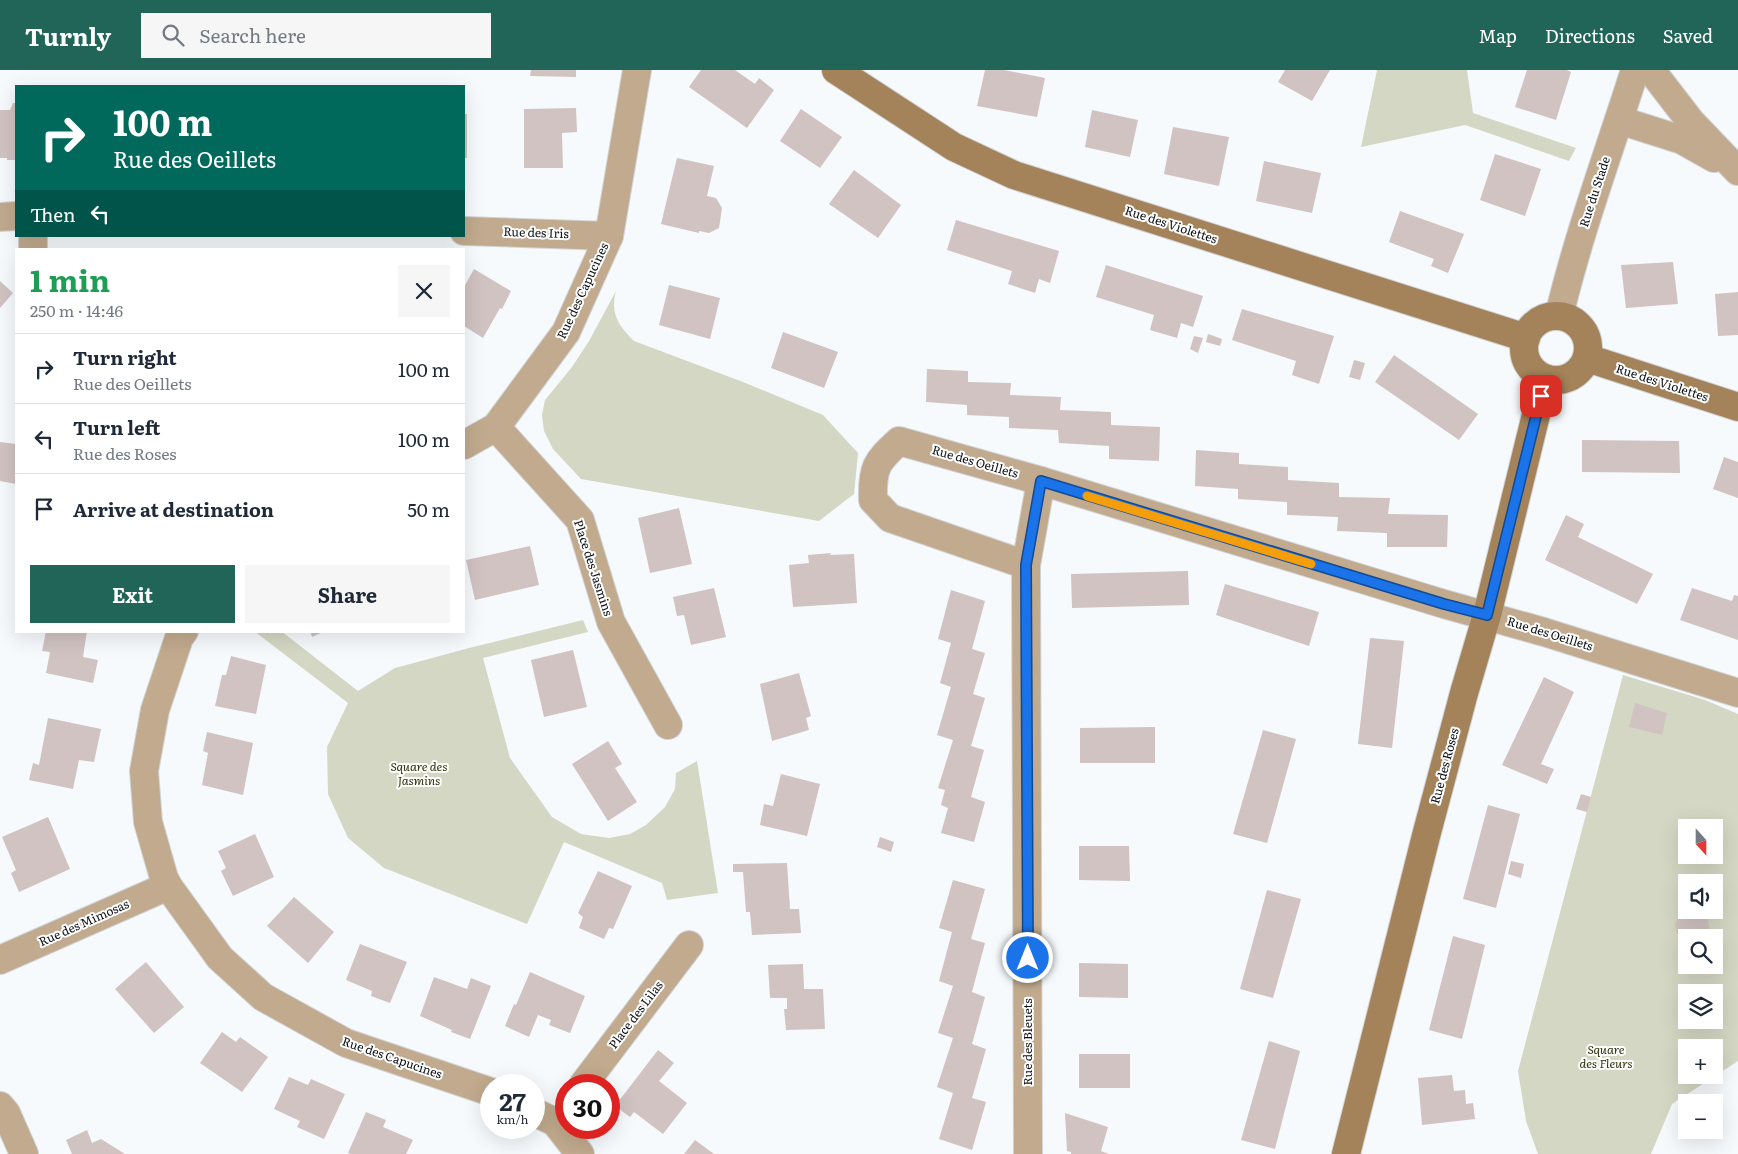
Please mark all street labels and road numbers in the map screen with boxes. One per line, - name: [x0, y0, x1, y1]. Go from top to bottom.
- street label: Rue du Stade: [1574, 154, 1614, 229]
- street label: Rue des Violettes: [1123, 201, 1220, 248]
- street label: Rue des Iris: [503, 222, 570, 242]
- street label: Rue des Capucines: [552, 239, 613, 342]
- street label: Rue des Violettes: [1614, 359, 1711, 406]
- street label: Rue des Oeillets: [930, 440, 1021, 482]
- street label: Place des Jasmins: [570, 517, 618, 619]
- street label: Rue des Oeillets: [1505, 611, 1596, 655]
- street label: Rue des Roses: [1425, 725, 1463, 806]
- street label: Rue des Mimosas: [36, 894, 132, 950]
- street label: Place des Lilas: [604, 976, 667, 1052]
- street label: Rue des Bleuets: [1018, 998, 1036, 1086]
- street label: Rue des Capucines: [340, 1032, 445, 1083]

